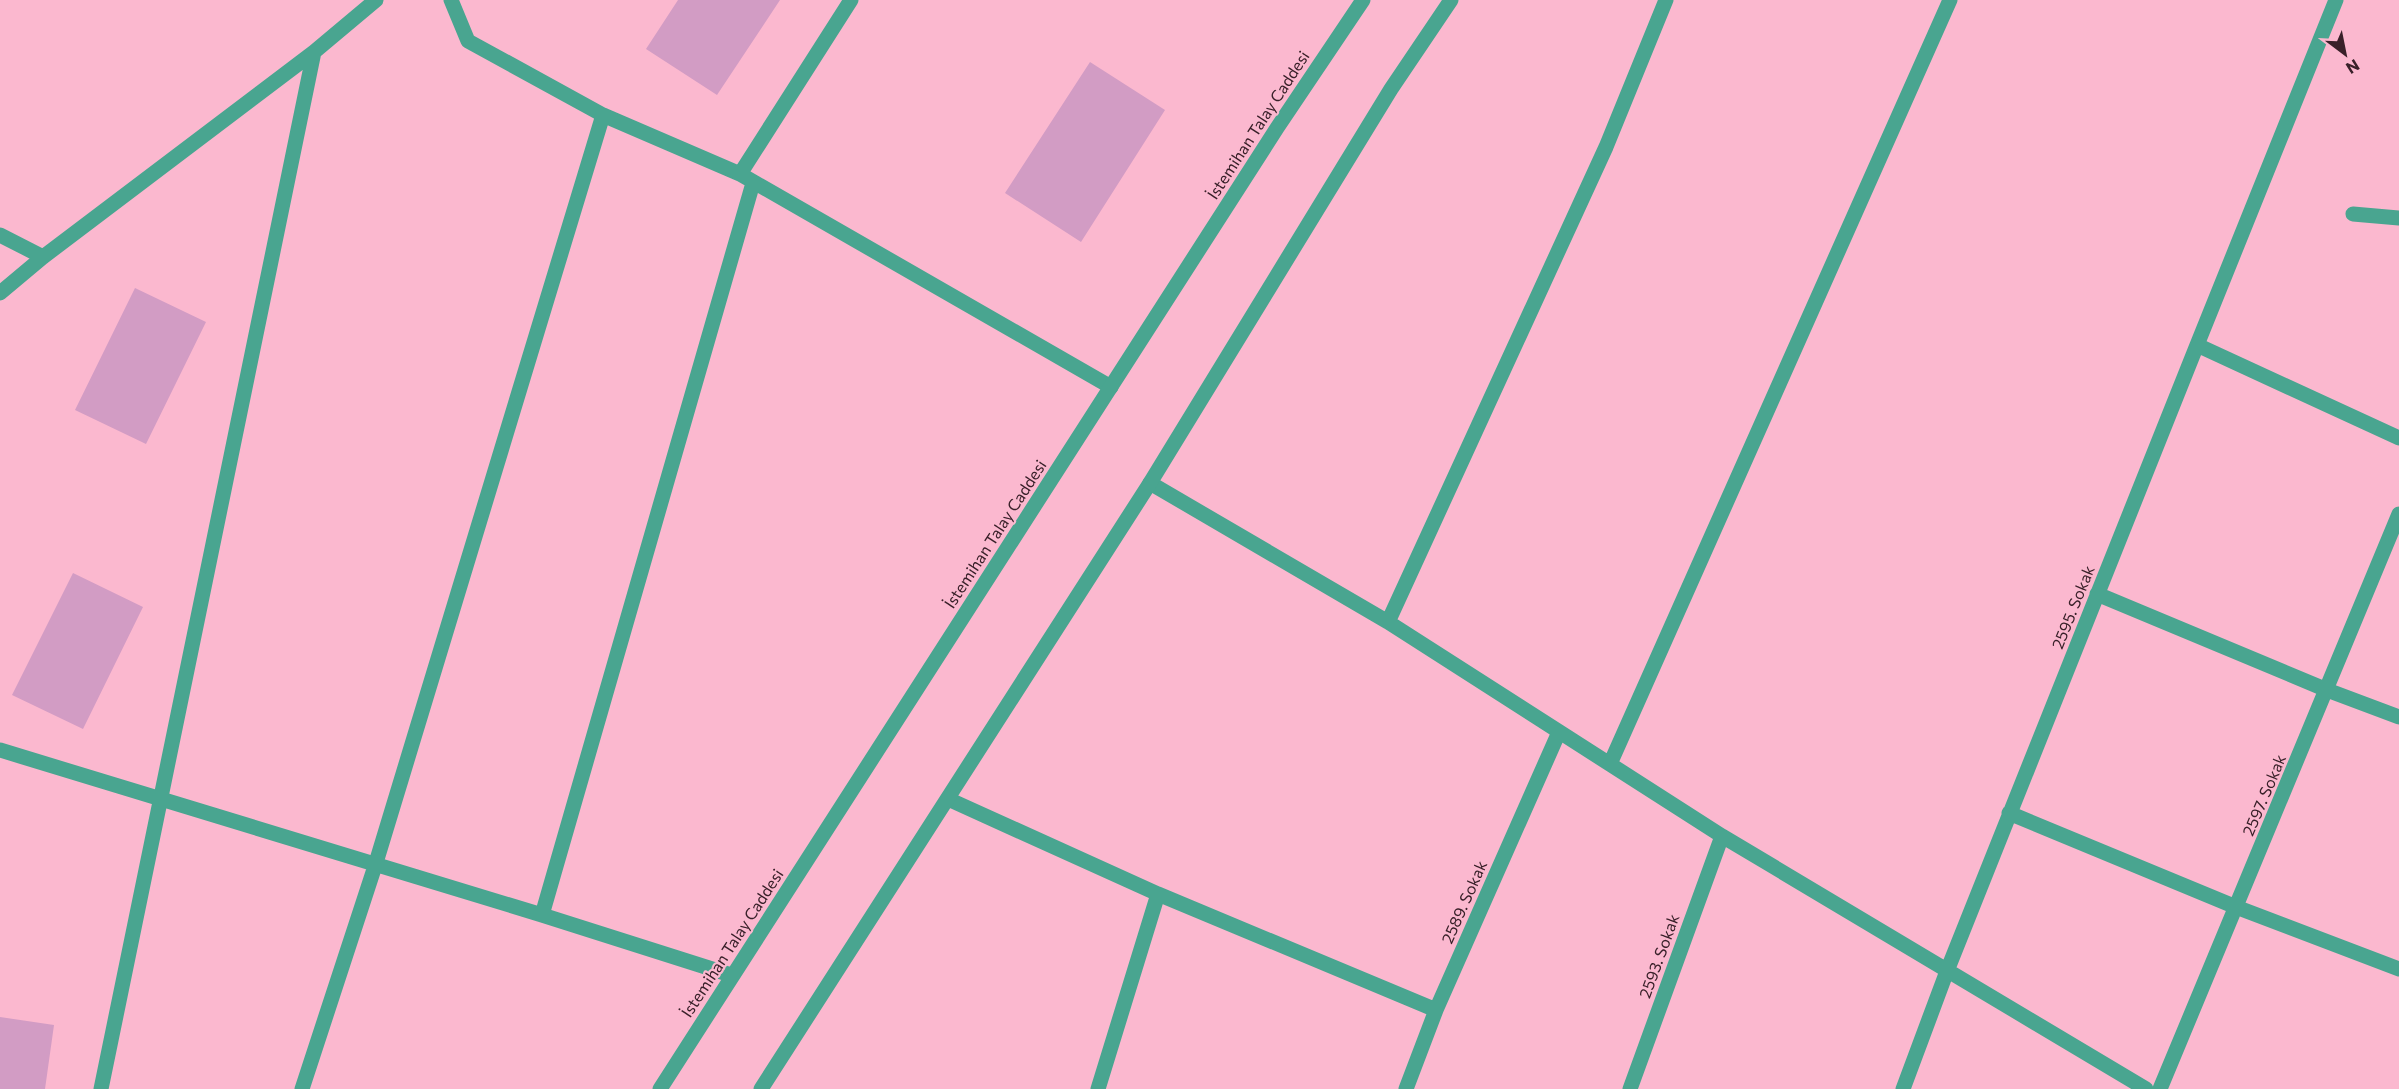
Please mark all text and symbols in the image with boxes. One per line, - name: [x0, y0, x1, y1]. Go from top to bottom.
- north arrow: [2315, 24, 2375, 84]
- street label: İstemihan Talay Caddesi: [1203, 47, 1313, 202]
- text: N: [2343, 56, 2363, 78]
- street label: İstemihan Talay Caddesi: [940, 456, 1050, 611]
- street label: 2595. Sokak: [2047, 562, 2098, 651]
- street label: 2597. Sokak: [2238, 751, 2289, 838]
- street label: 2589. Sokak: [1437, 857, 1490, 946]
- street label: İstemihan Talay Caddesi: [677, 865, 787, 1020]
- street label: 2593. Sokak: [1635, 911, 1683, 1000]

